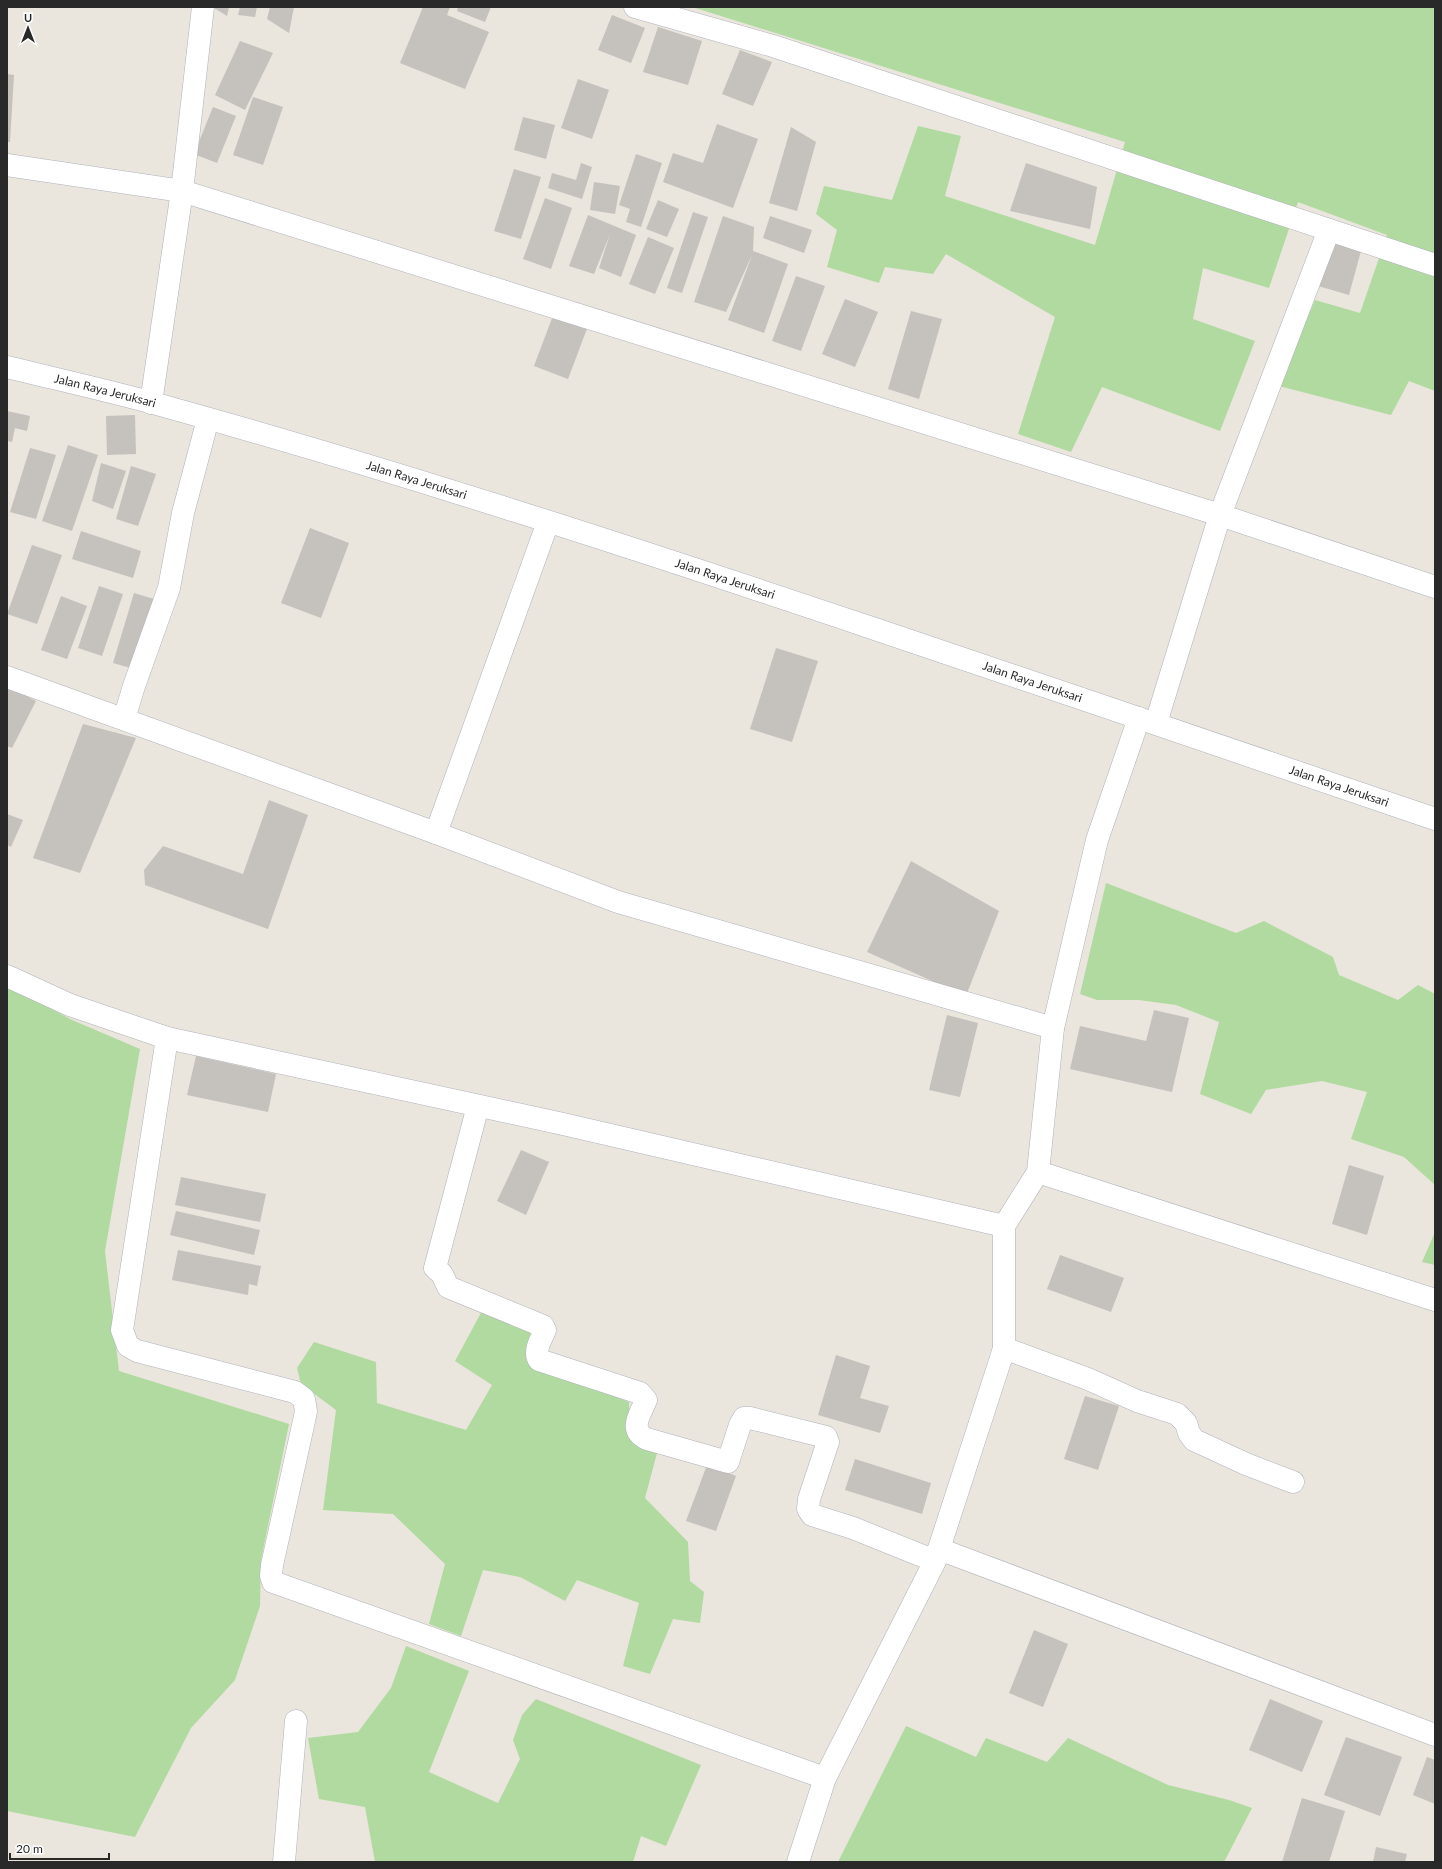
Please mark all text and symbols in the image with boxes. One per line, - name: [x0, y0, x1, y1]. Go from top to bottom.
- north arrow: [8, 8, 48, 48]
- text: U: [24, 11, 32, 24]
- street label: Jalan Raya Jeruksari: [53, 371, 158, 411]
- street label: Jalan Raya Jeruksari: [365, 457, 469, 502]
- street label: Jalan Raya Jeruksari: [673, 555, 777, 602]
- street label: Jalan Raya Jeruksari: [981, 658, 1084, 705]
- street label: Jalan Raya Jeruksari: [1287, 762, 1391, 810]
- scale bar: [10, 1835, 109, 1861]
- text: 20 m: [16, 1841, 43, 1856]

